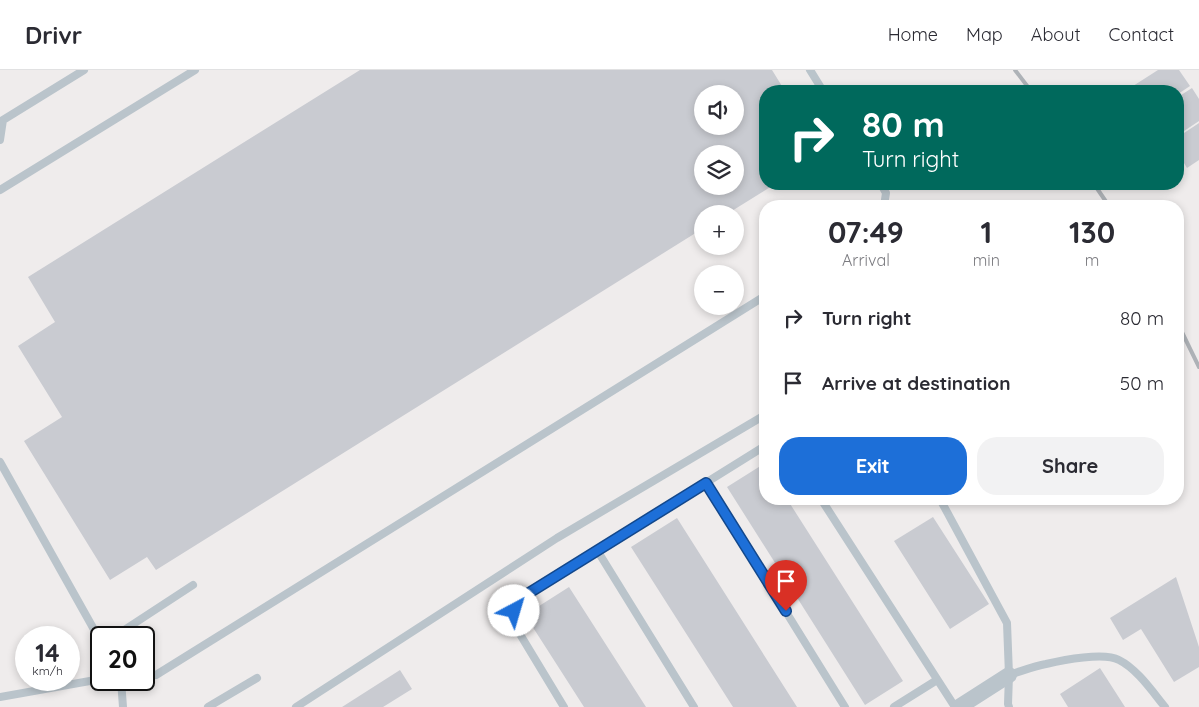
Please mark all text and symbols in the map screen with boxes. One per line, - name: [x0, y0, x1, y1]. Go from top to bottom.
- text: Drivr: [25, 20, 82, 50]
- text: Home: [888, 23, 938, 46]
- text: Map: [966, 23, 1003, 46]
- text: About: [1031, 23, 1081, 46]
- text: Contact: [1109, 23, 1174, 46]
- map controls: [694, 85, 744, 315]
- button: sound: [694, 85, 744, 135]
- text: 80 m: [862, 102, 945, 146]
- icon: right: [779, 105, 844, 170]
- button: layers: [694, 145, 744, 195]
- text: Turn right: [862, 145, 959, 173]
- button: +: [694, 205, 744, 255]
- text: 07:49: [828, 213, 904, 251]
- text: 1: [981, 213, 992, 251]
- text: 130: [1069, 213, 1115, 251]
- text: Arrival: [842, 250, 890, 270]
- text: min: [973, 250, 1000, 270]
- text: m: [1085, 250, 1099, 270]
- button: −: [694, 265, 744, 315]
- icon: right: [779, 304, 807, 332]
- text: Turn right: [822, 306, 911, 330]
- text: 80 m: [1120, 306, 1164, 330]
- icon: arrive: [779, 369, 807, 397]
- text: Arrive at destination: [822, 371, 1011, 395]
- text: 50 m: [1120, 371, 1164, 395]
- button: Exit: [779, 437, 967, 495]
- button: Share: [977, 437, 1164, 495]
- pin: [765, 560, 807, 611]
- icon: arrive: [772, 567, 800, 595]
- position arrow: [487, 584, 539, 636]
- speed limit sign: 20: [90, 626, 155, 691]
- text: 14: [35, 637, 60, 668]
- text: km/h: [32, 663, 63, 678]

